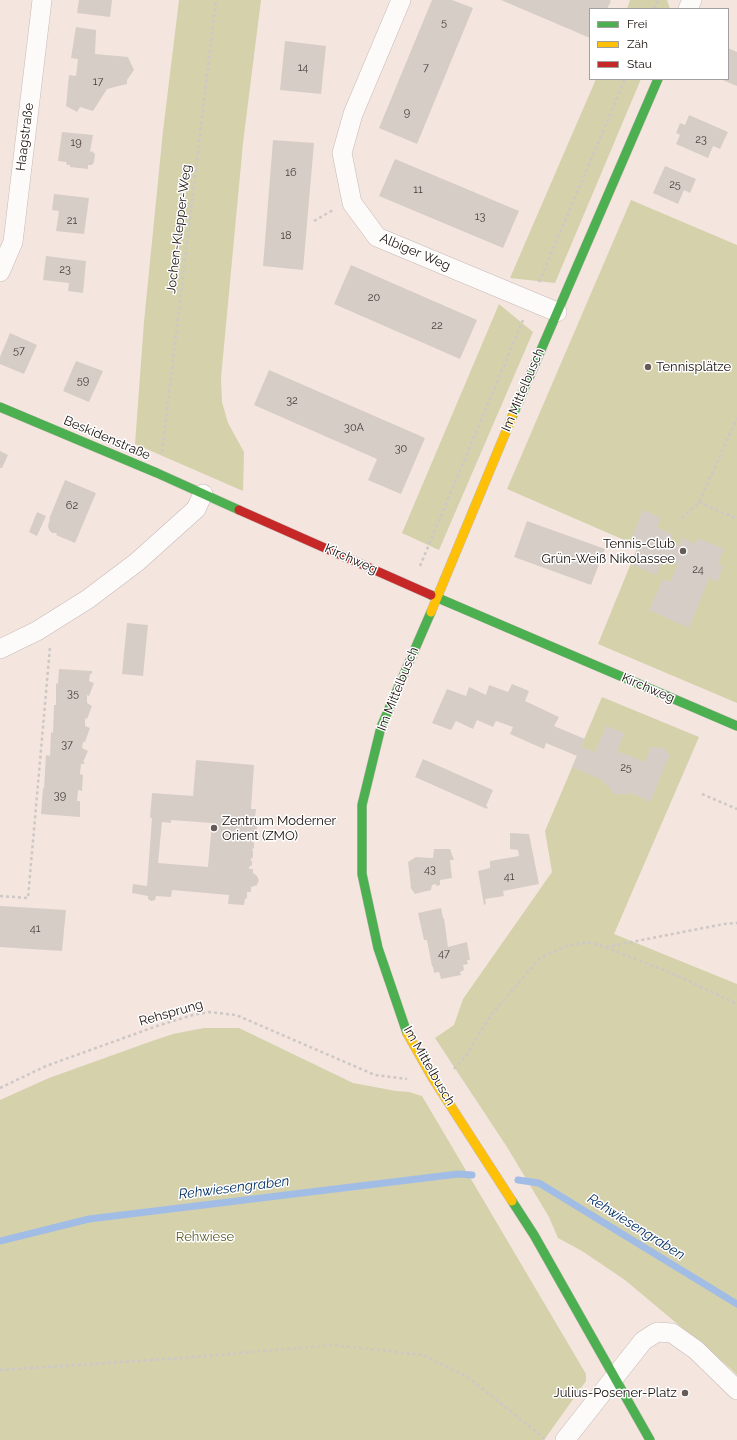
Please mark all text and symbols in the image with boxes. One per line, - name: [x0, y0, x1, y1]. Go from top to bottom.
- legend: [589, 8, 729, 80]
- house number: 5: [441, 16, 447, 30]
- text: Frei: [627, 17, 647, 31]
- text: Zäh: [627, 37, 648, 51]
- text: Stau: [627, 57, 652, 71]
- house number: 14: [298, 61, 308, 75]
- house number: 7: [423, 61, 429, 75]
- house number: 17: [93, 75, 103, 89]
- street label: Haagstraße: [13, 102, 37, 172]
- house number: 9: [404, 106, 410, 120]
- house number: 23: [695, 133, 707, 147]
- house number: 19: [70, 136, 82, 150]
- street label: Jochen-Klepper-Weg: [163, 164, 195, 294]
- house number: 16: [285, 166, 297, 180]
- house number: 25: [669, 178, 681, 192]
- house number: 11: [413, 183, 423, 197]
- house number: 13: [475, 210, 485, 224]
- house number: 21: [67, 214, 77, 228]
- house number: 18: [280, 229, 292, 243]
- street label: Albiger Weg: [377, 230, 453, 274]
- house number: 23: [59, 263, 71, 277]
- house number: 20: [368, 291, 380, 305]
- house number: 22: [431, 319, 443, 333]
- house number: 57: [13, 344, 25, 358]
- street label: Im Mittelbusch: [498, 346, 548, 434]
- place label: Tennisplätze: [656, 359, 731, 375]
- marker: Tennisplätze: [643, 362, 653, 372]
- house number: 59: [77, 374, 89, 388]
- house number: 32: [286, 394, 298, 408]
- street label: Beskidenstraße: [61, 413, 153, 463]
- house number: 30A: [344, 421, 364, 435]
- house number: 30: [395, 442, 407, 456]
- house number: 62: [66, 499, 78, 513]
- place label: Tennis-Club Grün-Weiß Nikolassee: [542, 536, 675, 567]
- street label: Kirchweg: [322, 540, 380, 578]
- marker: Tennis-Club Grün-Weiß Nikolassee: [678, 546, 688, 556]
- house number: 24: [692, 563, 704, 577]
- street label: Im Mittelbusch: [374, 645, 422, 733]
- street label: Kirchweg: [619, 670, 677, 706]
- house number: 35: [67, 687, 79, 701]
- house number: 37: [61, 738, 73, 752]
- house number: 25: [620, 761, 632, 775]
- house number: 39: [54, 789, 66, 803]
- place label: Zentrum Moderner Orient (ZMO): [222, 813, 336, 844]
- marker: Zentrum Moderner Orient (ZMO): [209, 823, 219, 833]
- house number: 43: [424, 863, 436, 877]
- house number: 41: [504, 870, 514, 884]
- house number: 41: [30, 922, 40, 936]
- house number: 47: [438, 947, 450, 961]
- street label: Rehsprung: [137, 996, 205, 1030]
- street label: Im Mittelbusch: [400, 1023, 458, 1109]
- water label: Rehwiesengraben: [178, 1173, 290, 1203]
- water label: Rehwiesengraben: [584, 1190, 688, 1264]
- park label: Rehwiese: [176, 1229, 234, 1245]
- place label: Julius-Posener-Platz: [553, 1385, 677, 1401]
- marker: Julius-Posener-Platz: [680, 1388, 690, 1398]

